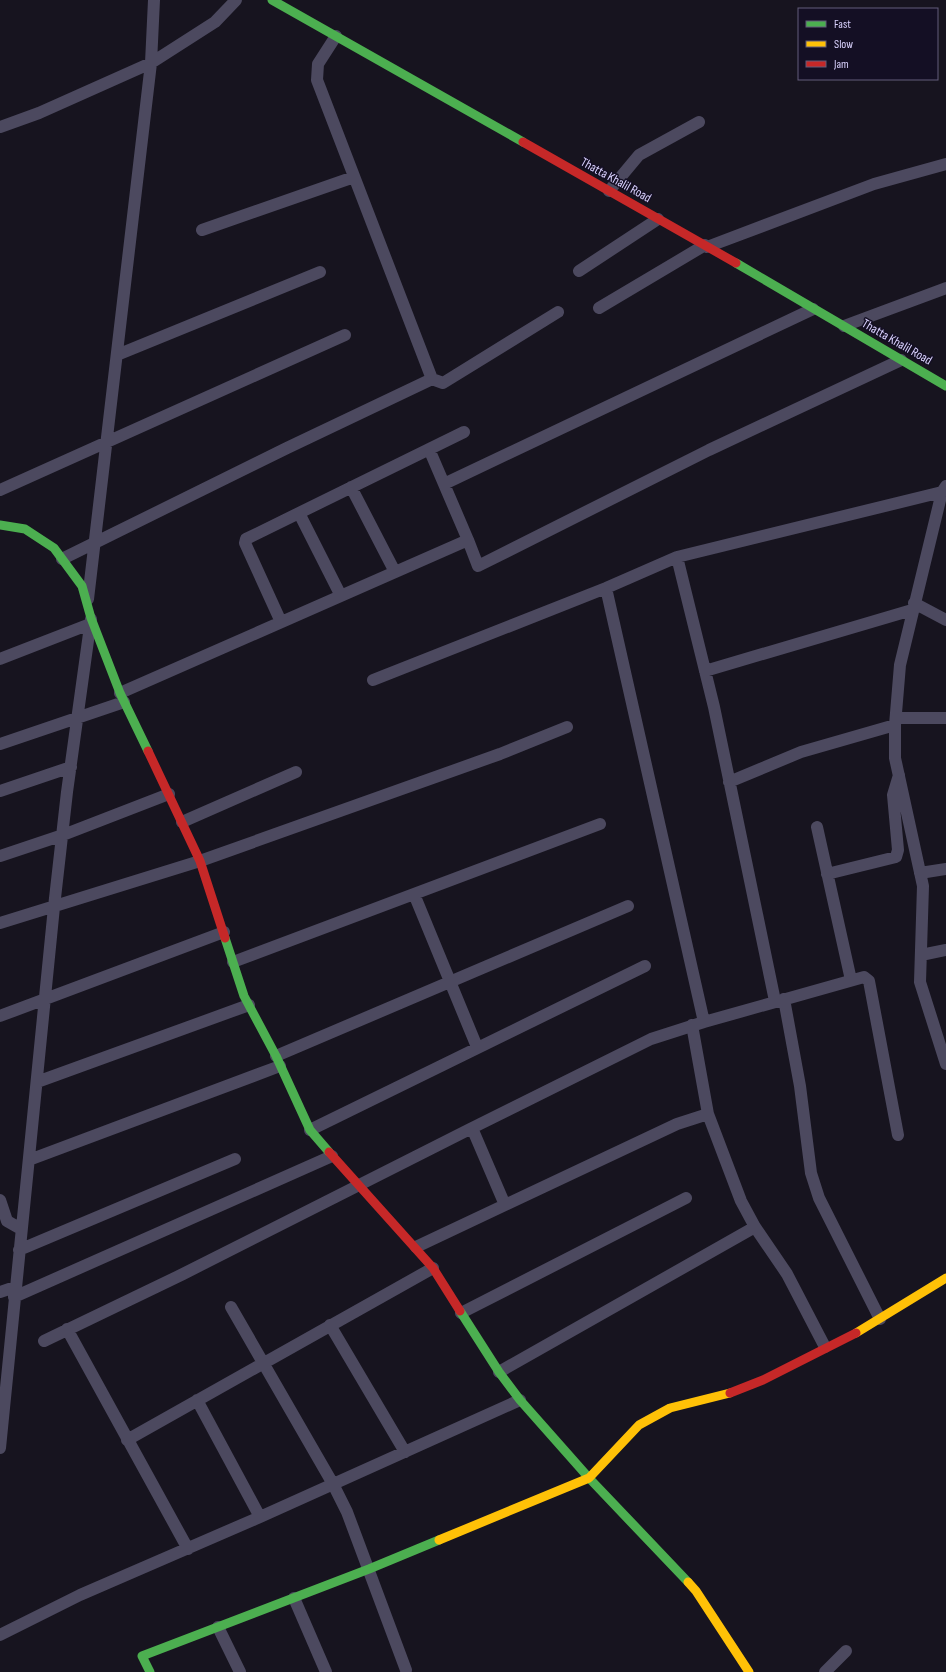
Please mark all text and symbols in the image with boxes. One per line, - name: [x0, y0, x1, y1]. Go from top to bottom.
- legend: [798, 8, 938, 80]
- text: Fast: [834, 17, 851, 32]
- text: Slow: [834, 37, 853, 52]
- text: Jam: [833, 57, 849, 72]
- street label: Thatta Khalil Road: [578, 154, 654, 206]
- street label: Thatta Khalil Road: [859, 315, 935, 369]

